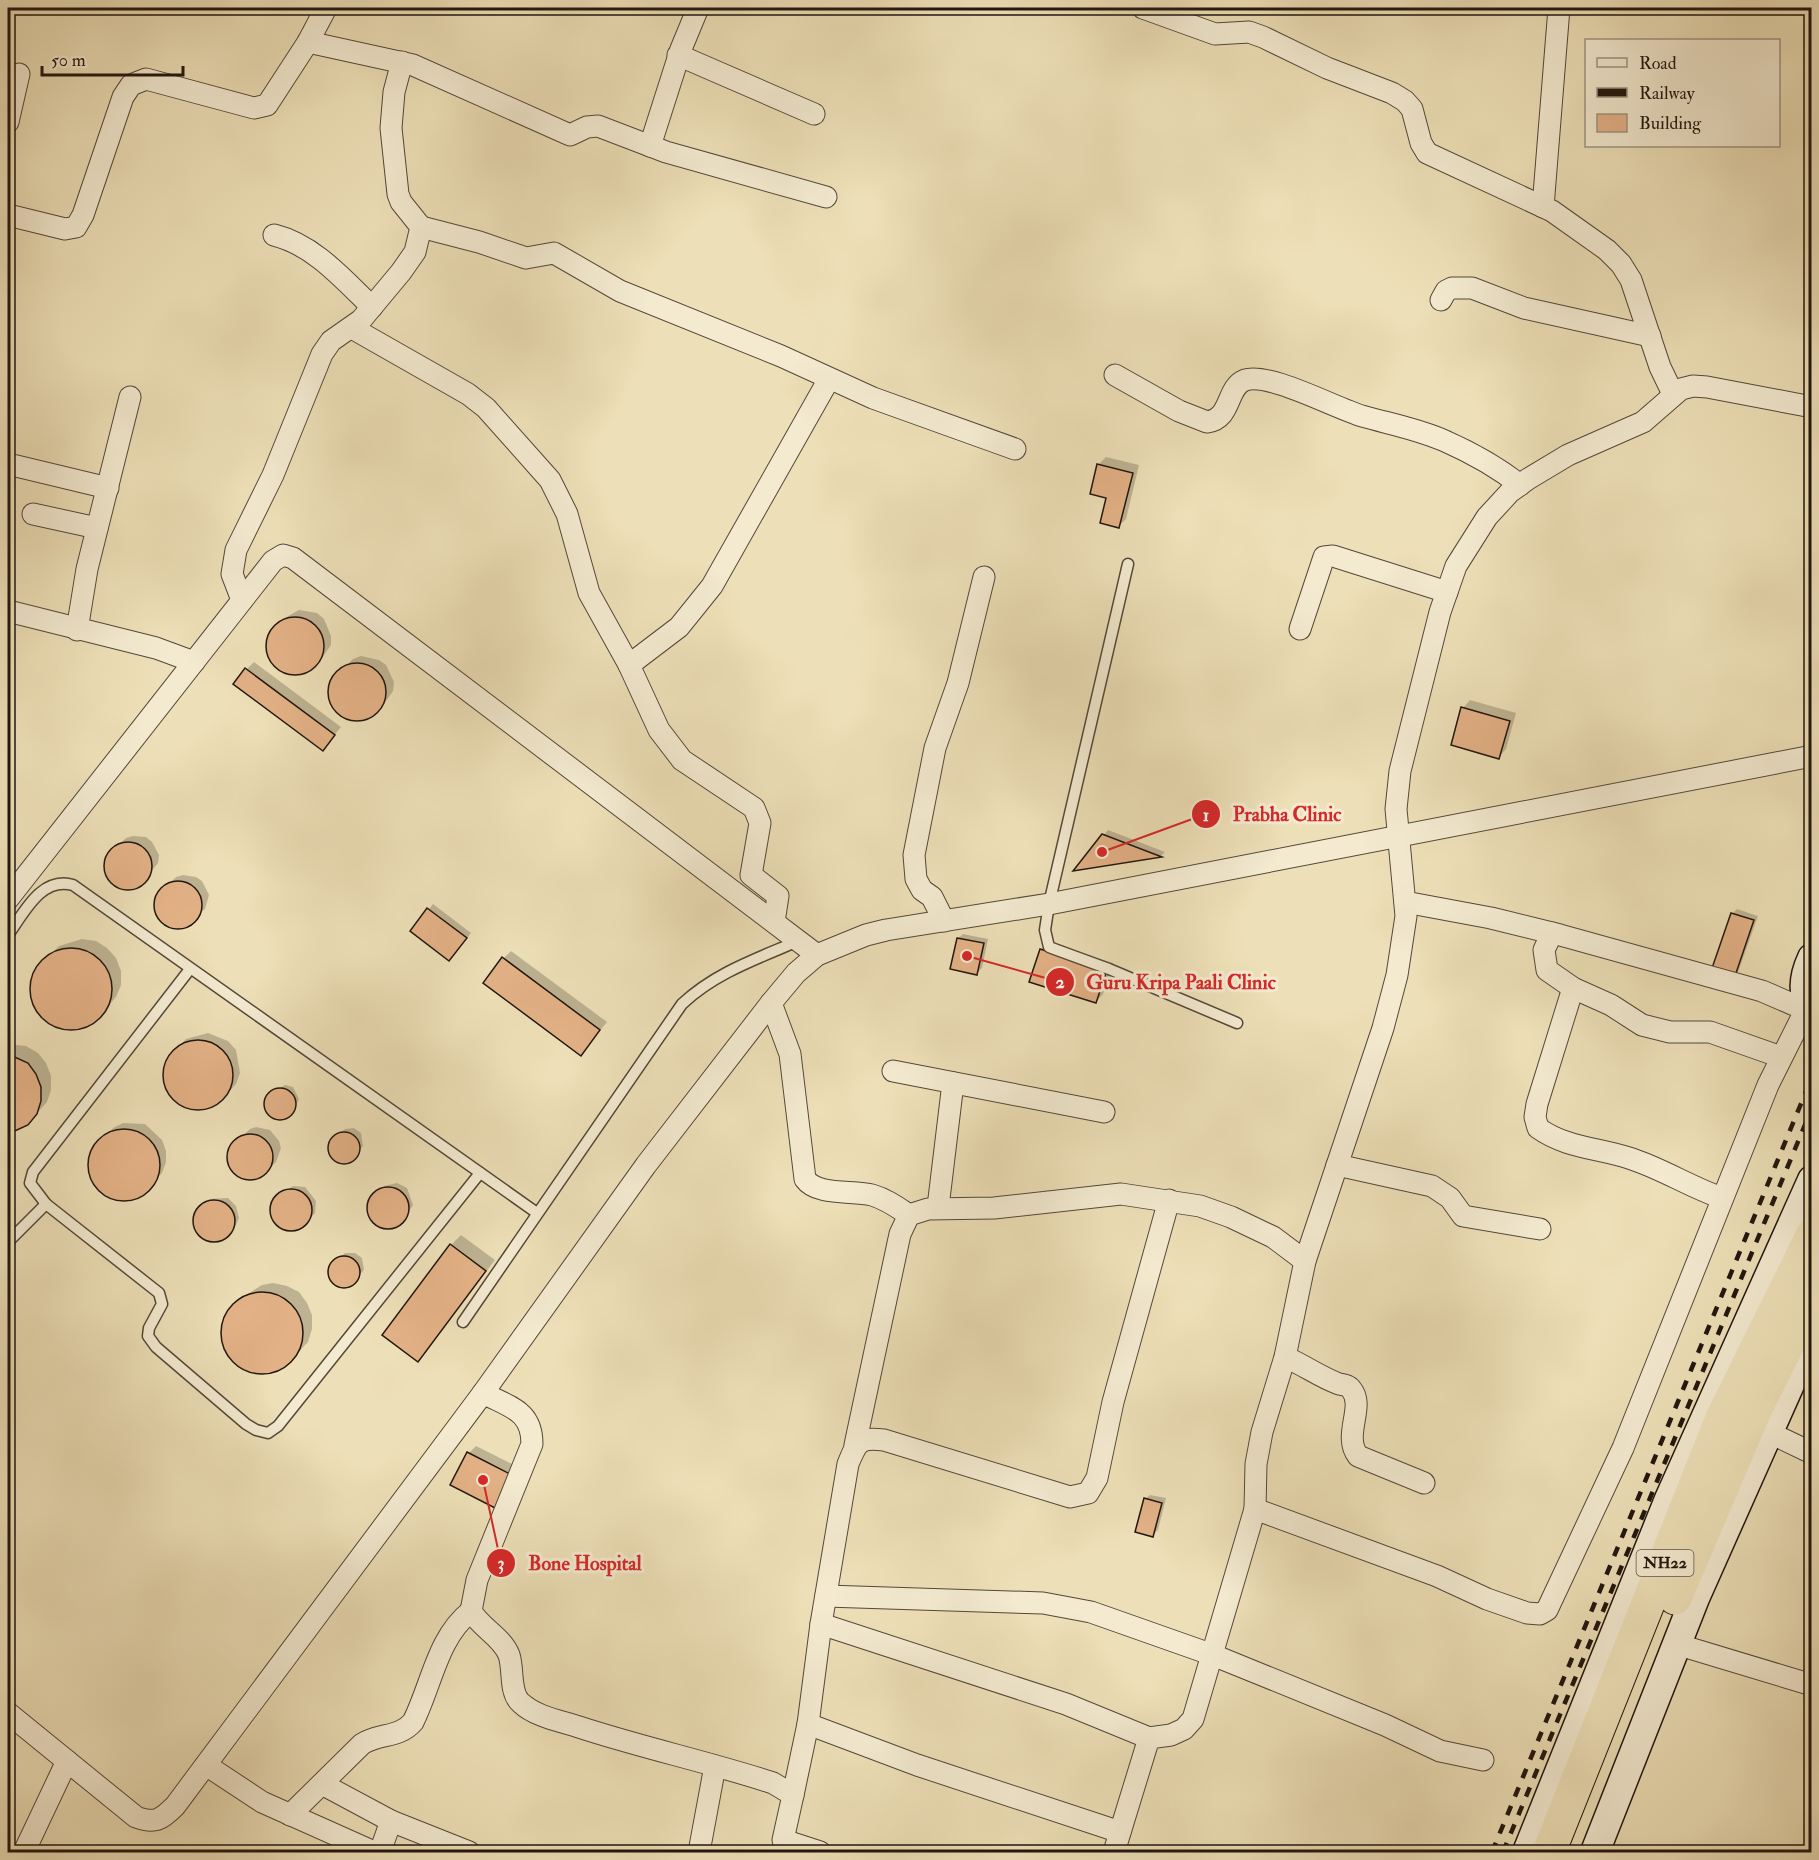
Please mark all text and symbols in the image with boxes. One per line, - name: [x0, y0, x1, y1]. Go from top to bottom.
- scale bar: [42, 39, 183, 77]
- legend: [1585, 39, 1780, 147]
- text: 50 m: [51, 49, 86, 72]
- text: Road: [1639, 52, 1677, 75]
- text: Railway: [1639, 82, 1696, 105]
- text: Building: [1639, 112, 1702, 135]
- callout: Prabha Clinic: [1191, 795, 1354, 833]
- text: Prabha Clinic: [1233, 802, 1342, 827]
- text: 1: [1203, 804, 1209, 827]
- callout: Guru Kripa Paali Clinic: [1045, 963, 1288, 1001]
- text: Guru Kripa Paali Clinic: [1086, 970, 1277, 996]
- text: 2: [1055, 971, 1065, 994]
- callout: Bone Hospital: [486, 1544, 654, 1582]
- road number: NH22: [1636, 1550, 1694, 1576]
- text: Bone Hospital: [528, 1551, 643, 1577]
- text: 3: [498, 1552, 505, 1575]

